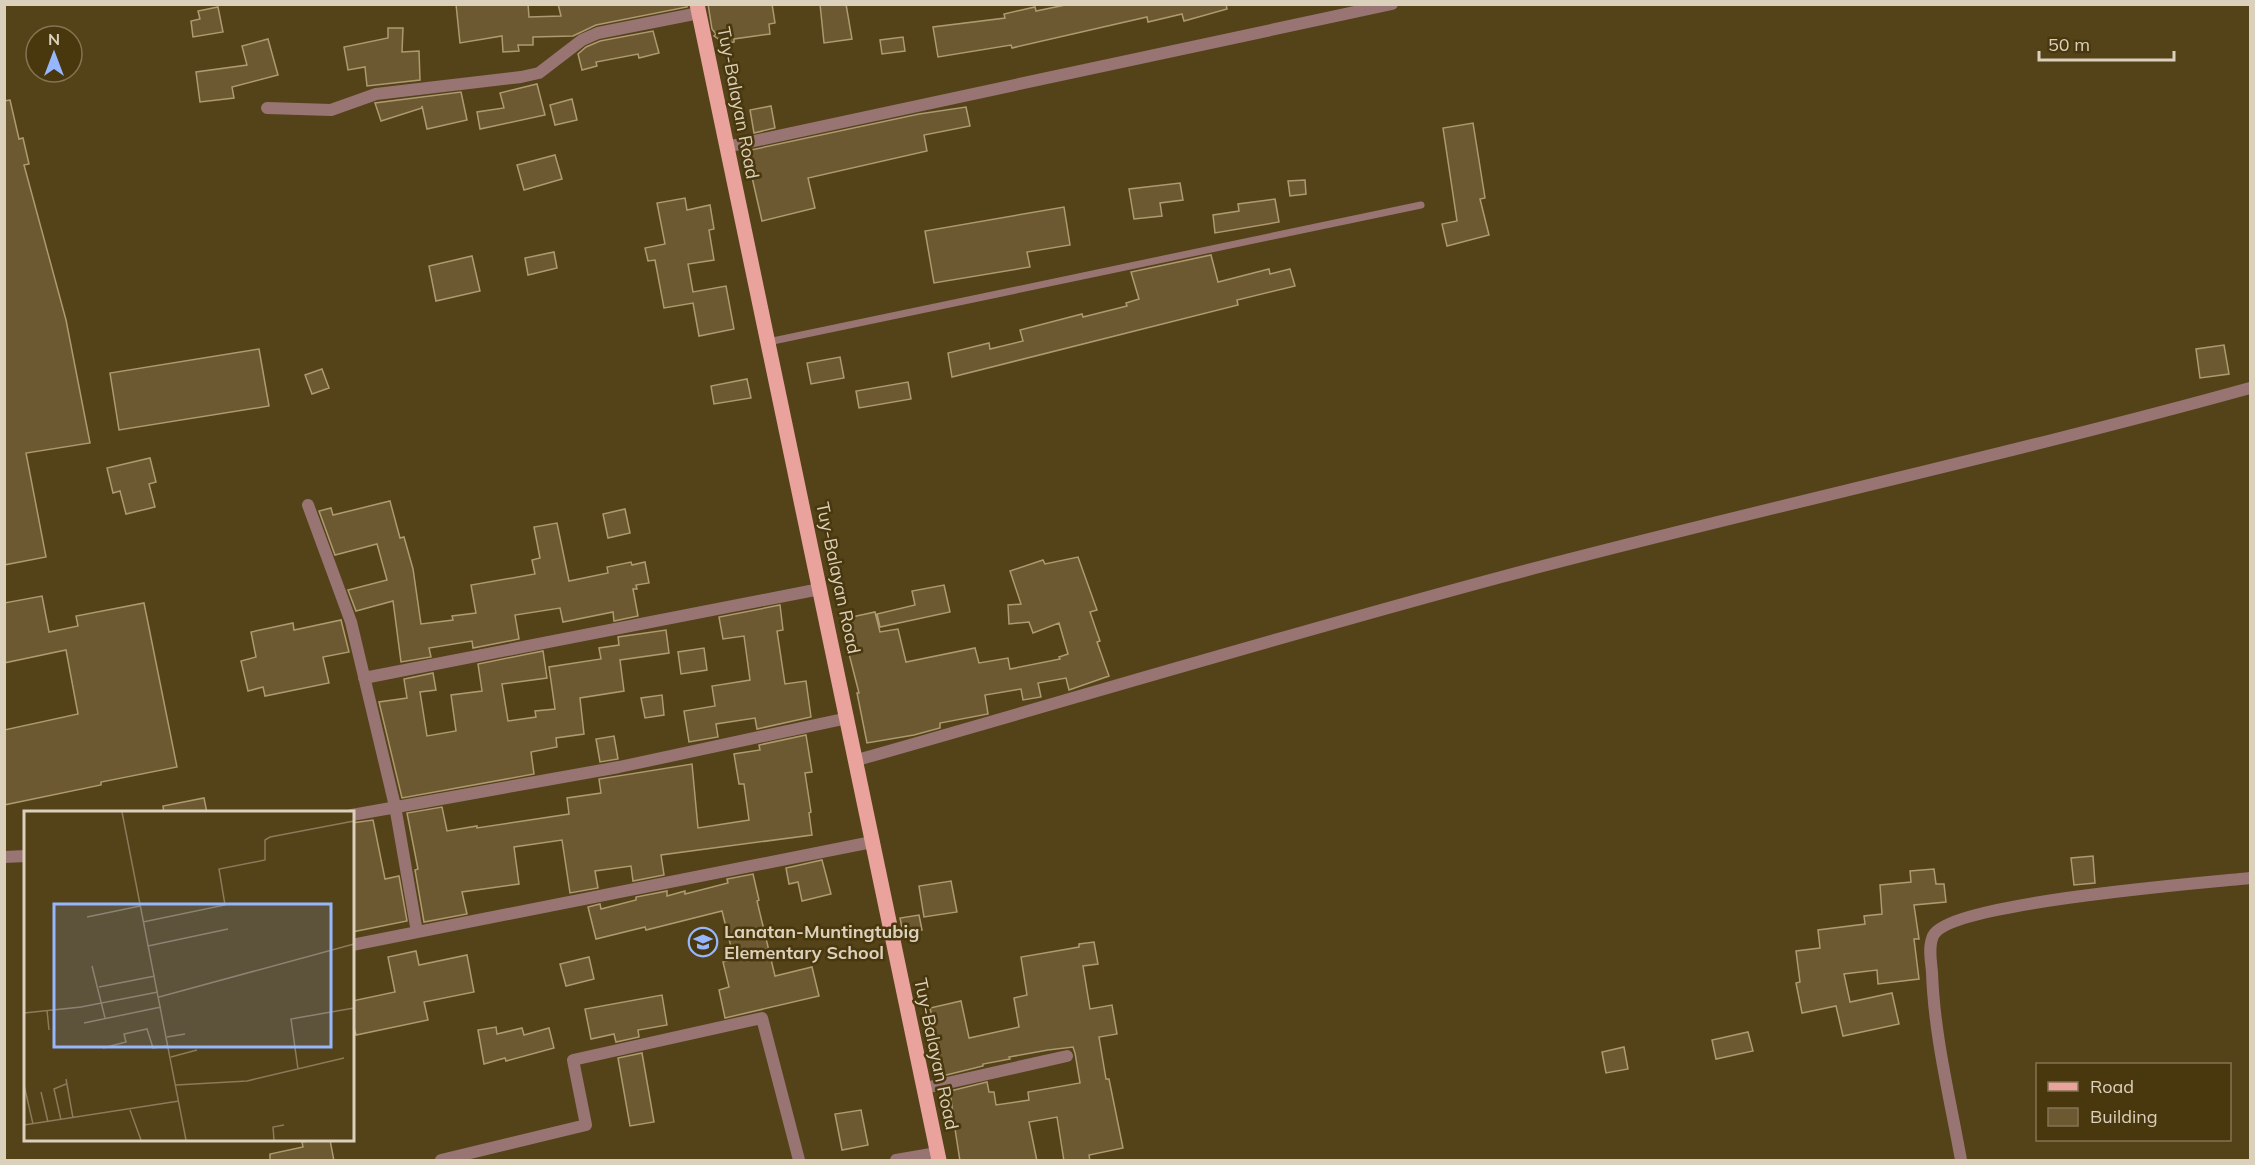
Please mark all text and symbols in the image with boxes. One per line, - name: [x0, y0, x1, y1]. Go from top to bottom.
- north arrow: [24, 24, 84, 84]
- scale bar: [2039, 24, 2174, 62]
- street label: Tuy-Balayan Road: [712, 25, 765, 181]
- text: N: [48, 29, 60, 49]
- text: 50 m: [2048, 33, 2090, 56]
- street label: Tuy-Balayan Road: [811, 500, 866, 656]
- inset map: [24, 811, 354, 1141]
- place label: Lanatan-Muntingtubig Elementary School: [724, 920, 919, 964]
- school or university icon: Lanatan-Muntingtubig Elementary School: [687, 926, 719, 958]
- street label: Tuy-Balayan Road: [909, 976, 964, 1132]
- legend: [2036, 1063, 2231, 1141]
- text: Road: [2090, 1075, 2134, 1098]
- text: Building: [2090, 1105, 2158, 1128]

